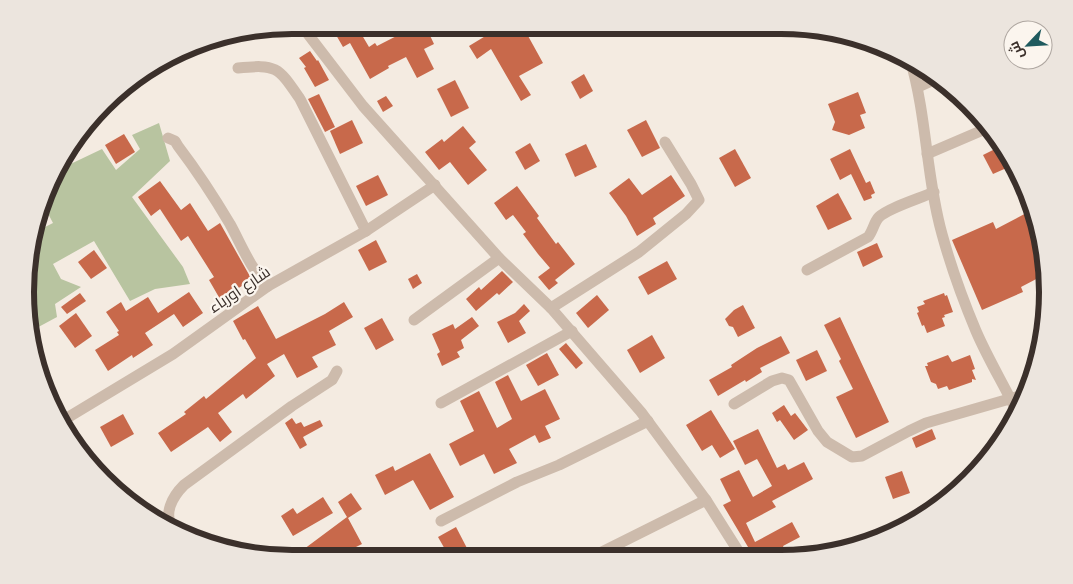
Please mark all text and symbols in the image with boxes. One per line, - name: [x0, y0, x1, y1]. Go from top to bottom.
- north arrow: [1003, 20, 1053, 70]
- text: ش: [1004, 39, 1028, 62]
- street label: شارع اورباء: [205, 262, 275, 319]

